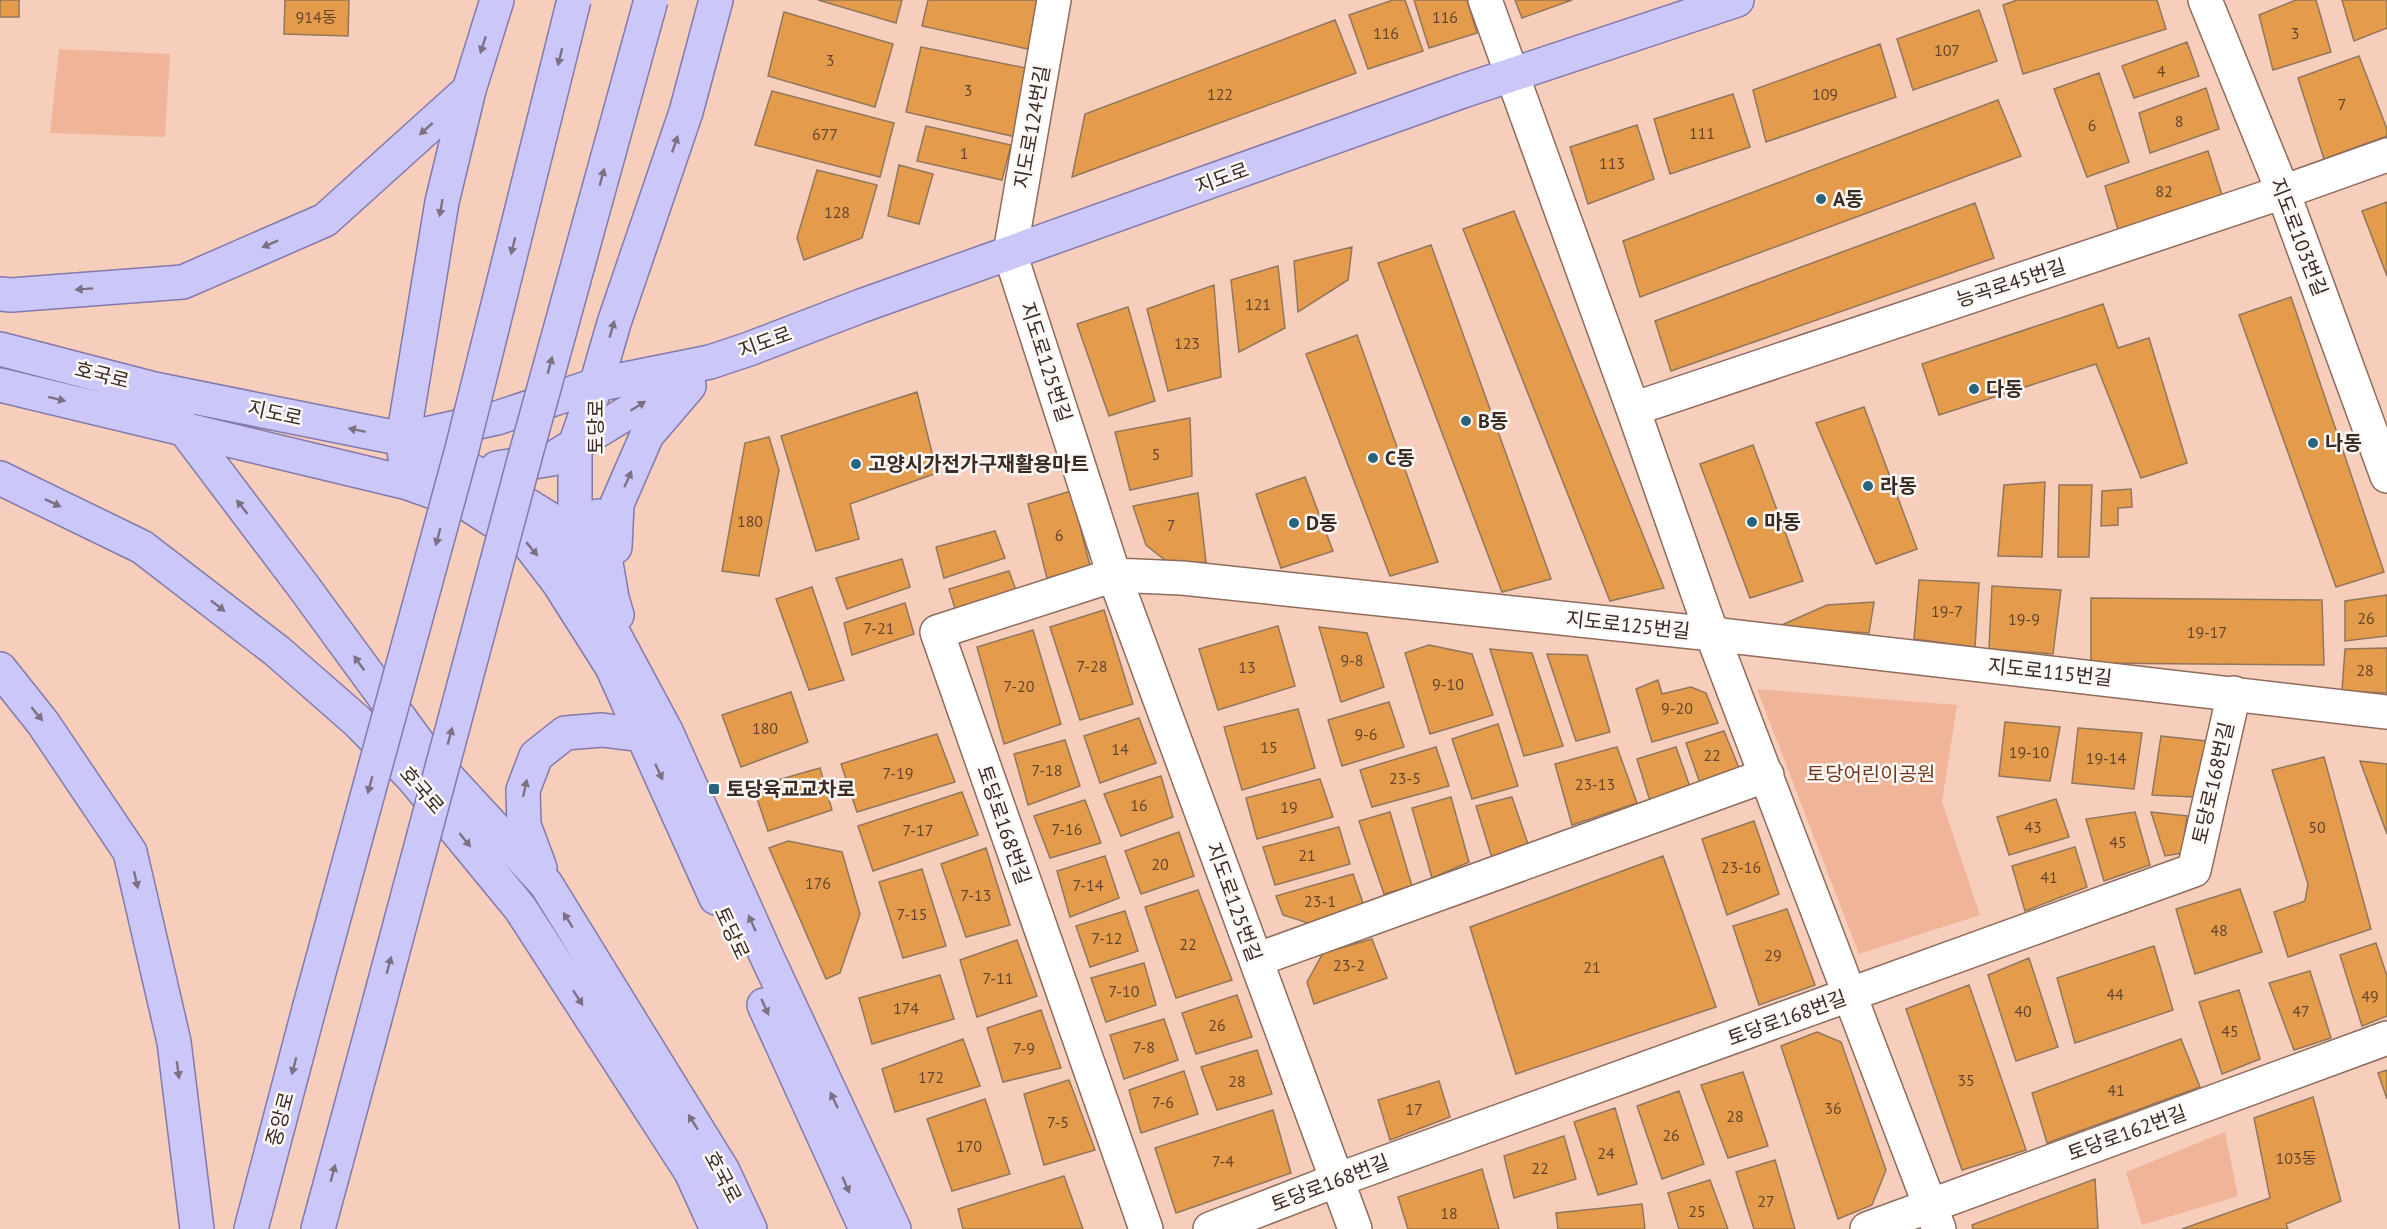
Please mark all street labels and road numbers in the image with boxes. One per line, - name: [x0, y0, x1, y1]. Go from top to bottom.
- street label: 지도로124번길: [1008, 63, 1056, 191]
- street label: 지도로: [1192, 156, 1252, 200]
- street label: 지도로103번길: [2265, 174, 2333, 300]
- street label: 능곡로45번길: [1953, 253, 2069, 313]
- street label: 지도로125번길: [1014, 299, 1078, 425]
- street label: 지도로: [735, 320, 795, 364]
- street label: 호국로: [72, 356, 132, 394]
- street label: 지도로: [245, 395, 305, 431]
- street label: 토당로: [583, 399, 609, 455]
- street label: 지도로125번길: [1565, 606, 1691, 644]
- street label: 지도로115번길: [1987, 653, 2113, 691]
- street label: 토당로168번길: [2186, 719, 2240, 847]
- street label: 호국로: [394, 761, 450, 819]
- street label: 토당로168번길: [971, 762, 1037, 888]
- street label: 지도로125번길: [1200, 839, 1268, 965]
- street label: 토당로: [709, 902, 755, 964]
- street label: 토당로168번길: [1724, 984, 1850, 1052]
- street label: 중앙로: [260, 1089, 300, 1149]
- street label: 토당로162번길: [2064, 1099, 2190, 1167]
- street label: 호국로: [699, 1147, 747, 1207]
- street label: 토당로168번길: [1267, 1149, 1393, 1217]

